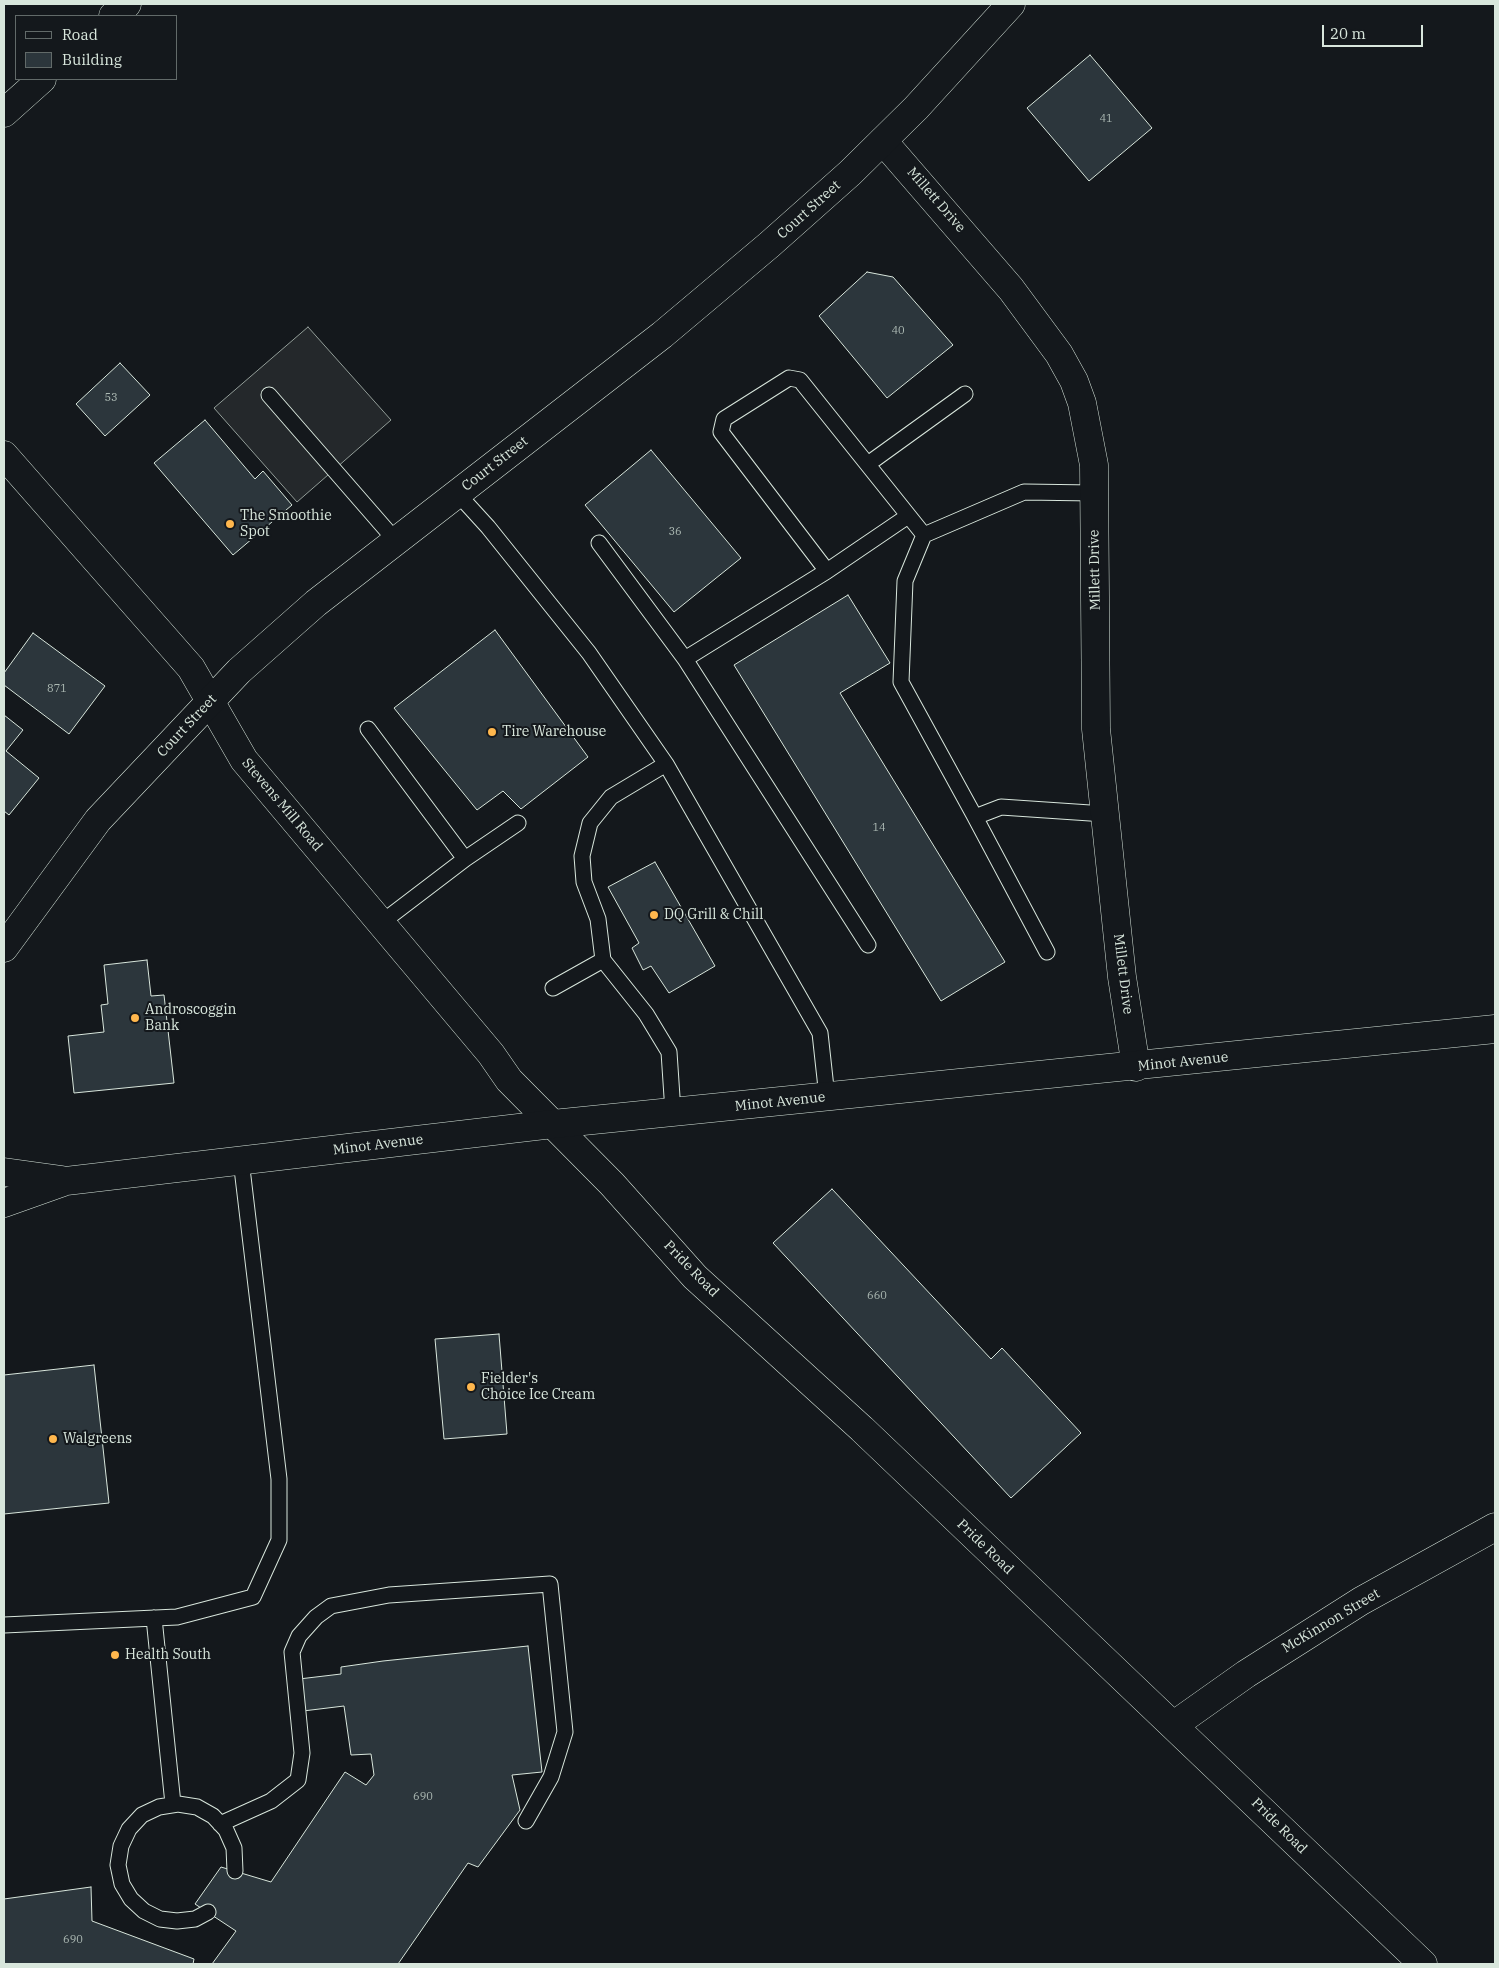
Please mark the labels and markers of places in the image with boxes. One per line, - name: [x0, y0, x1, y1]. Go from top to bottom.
- place label: The Smoothie Spot: [240, 508, 332, 540]
- marker: The Smoothie Spot: [224, 518, 236, 530]
- place label: Tire Warehouse: [502, 724, 606, 740]
- marker: Tire Warehouse: [486, 726, 498, 738]
- place label: DQ Grill & Chill: [664, 907, 763, 923]
- marker: DQ Grill & Chill: [648, 909, 660, 921]
- place label: Androscoggin Bank: [145, 1002, 237, 1034]
- marker: Androscoggin Bank: [129, 1012, 141, 1024]
- place label: Fielder's Choice Ice Cream: [481, 1371, 595, 1404]
- marker: Fielder's Choice Ice Cream: [465, 1381, 477, 1393]
- place label: Walgreens: [63, 1431, 132, 1447]
- marker: Walgreens: [47, 1433, 59, 1445]
- place label: Health South: [125, 1647, 211, 1663]
- marker: Health South: [109, 1649, 121, 1661]

